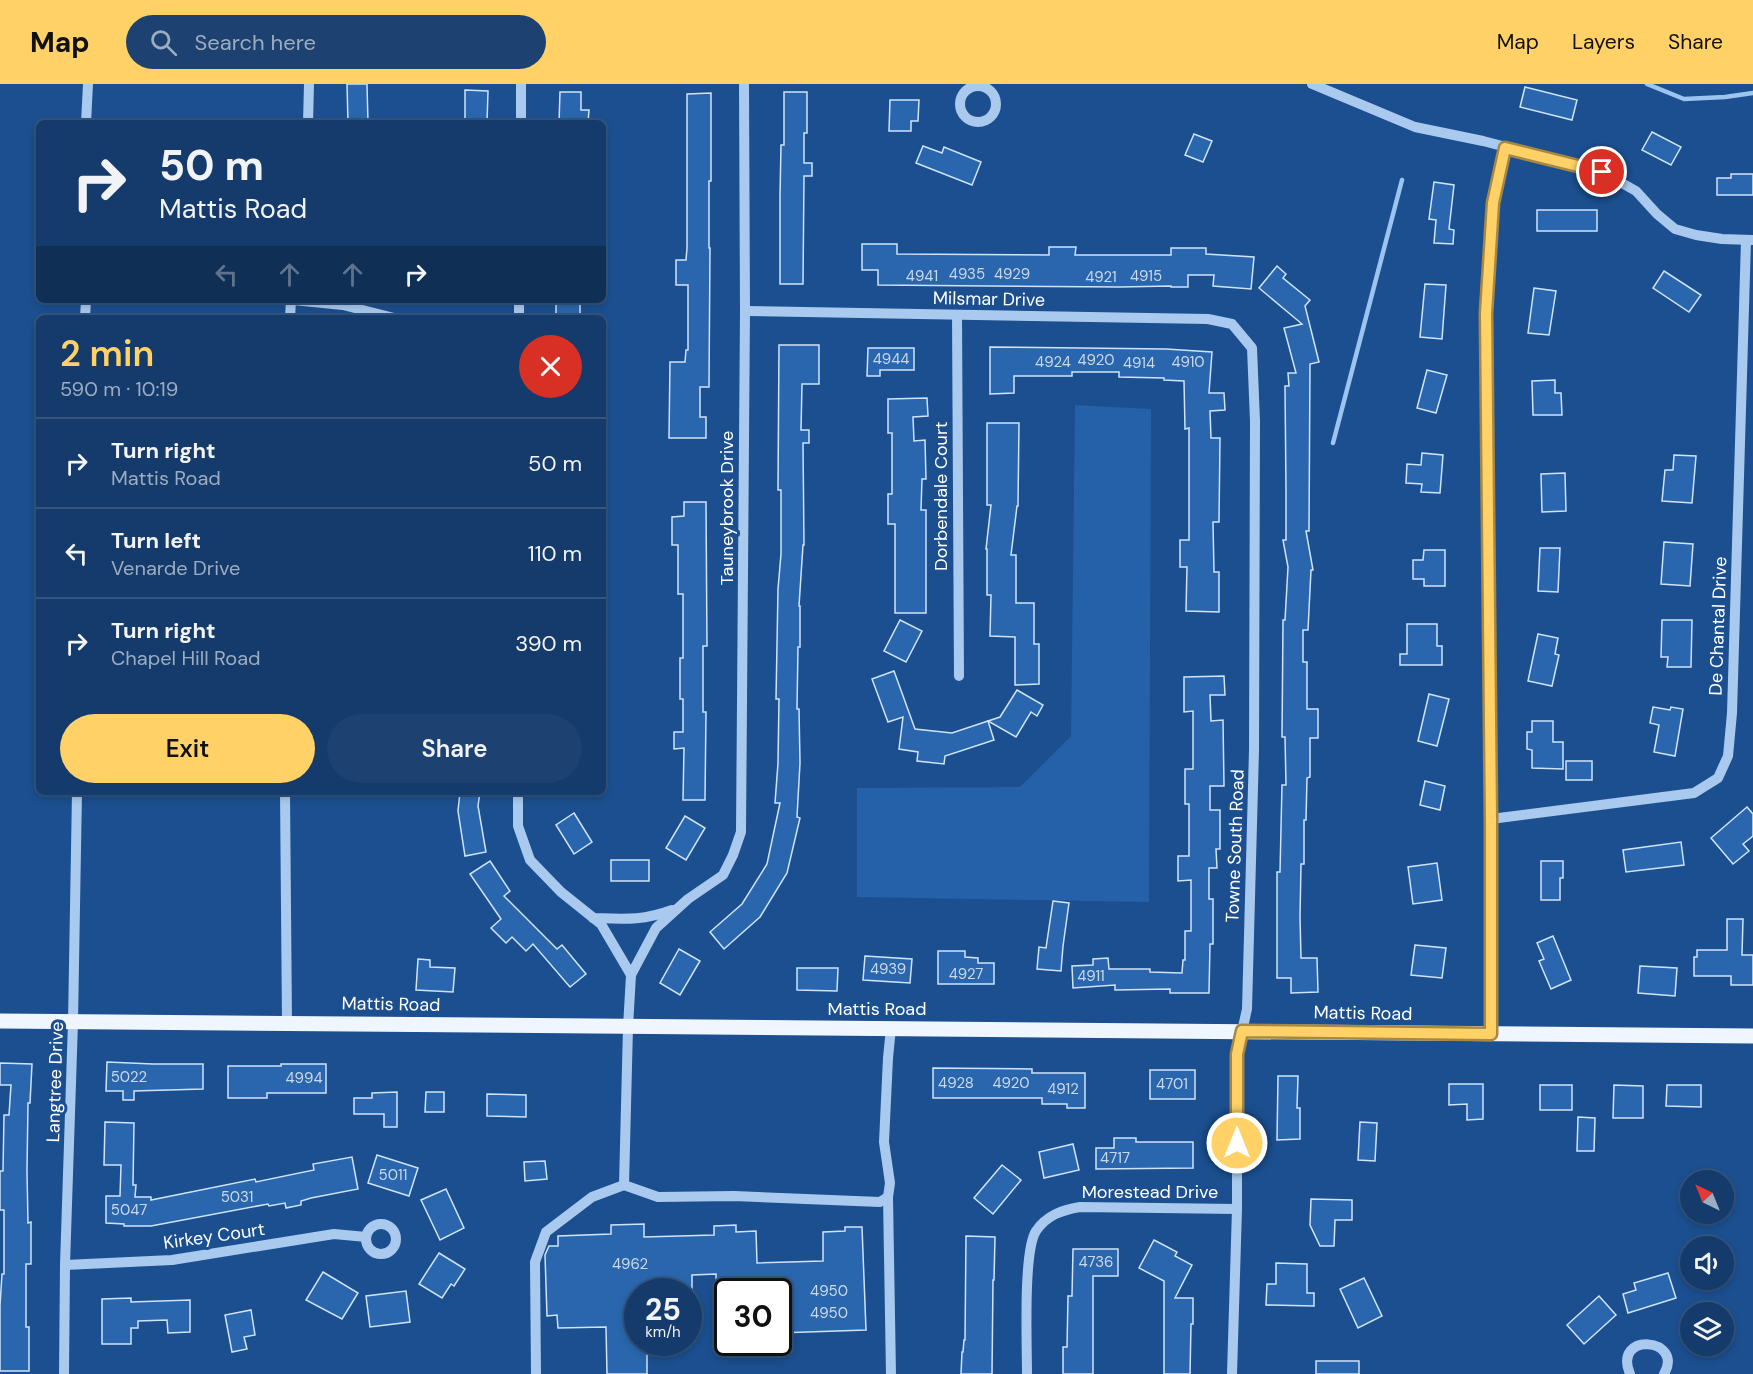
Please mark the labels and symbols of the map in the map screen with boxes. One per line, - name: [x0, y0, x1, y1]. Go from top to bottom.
- pin: [1576, 146, 1627, 197]
- house number: 4935: [949, 264, 985, 284]
- house number: 4929: [994, 264, 1030, 284]
- house number: 4941: [906, 266, 938, 286]
- house number: 4915: [1130, 266, 1162, 286]
- house number: 4921: [1085, 267, 1117, 287]
- street label: Milsmar Drive: [933, 286, 1045, 312]
- house number: 4944: [873, 349, 909, 369]
- house number: 4920: [1077, 350, 1115, 370]
- house number: 4924: [1035, 352, 1071, 372]
- house number: 4910: [1171, 352, 1205, 372]
- house number: 4914: [1123, 353, 1155, 373]
- street label: Dorbendale Court: [929, 421, 953, 571]
- street label: Tauneybrook Drive: [715, 431, 739, 585]
- street label: De Chantal Drive: [1704, 556, 1732, 696]
- street label: Towne South Road: [1220, 769, 1250, 923]
- house number: 4939: [870, 959, 906, 979]
- house number: 4927: [949, 964, 983, 984]
- house number: 4911: [1077, 966, 1105, 986]
- street label: Mattis Road: [341, 991, 441, 1017]
- street label: Mattis Road: [828, 997, 926, 1021]
- street label: Mattis Road: [1313, 1000, 1413, 1026]
- street label: Langtree Drive: [41, 1021, 69, 1143]
- house number: 5022: [111, 1067, 147, 1087]
- house number: 4994: [285, 1068, 323, 1088]
- house number: 4928: [938, 1073, 974, 1093]
- house number: 4920: [992, 1073, 1030, 1093]
- house number: 4701: [1156, 1074, 1188, 1094]
- house number: 4912: [1047, 1079, 1079, 1099]
- position arrow: [1205, 1111, 1269, 1175]
- house number: 4717: [1100, 1148, 1130, 1168]
- house number: 5011: [379, 1165, 407, 1185]
- north arrow: [1680, 1170, 1734, 1224]
- street label: Morestead Drive: [1082, 1180, 1218, 1204]
- house number: 5031: [221, 1187, 253, 1207]
- house number: 5047: [111, 1200, 147, 1220]
- street label: Kirkey Court: [162, 1217, 266, 1255]
- house number: 4736: [1078, 1252, 1114, 1272]
- house number: 4962: [612, 1254, 648, 1274]
- speed limit sign: 30: [714, 1278, 792, 1356]
- house number: 4950: [810, 1281, 848, 1301]
- house number: 4950: [810, 1303, 848, 1323]

